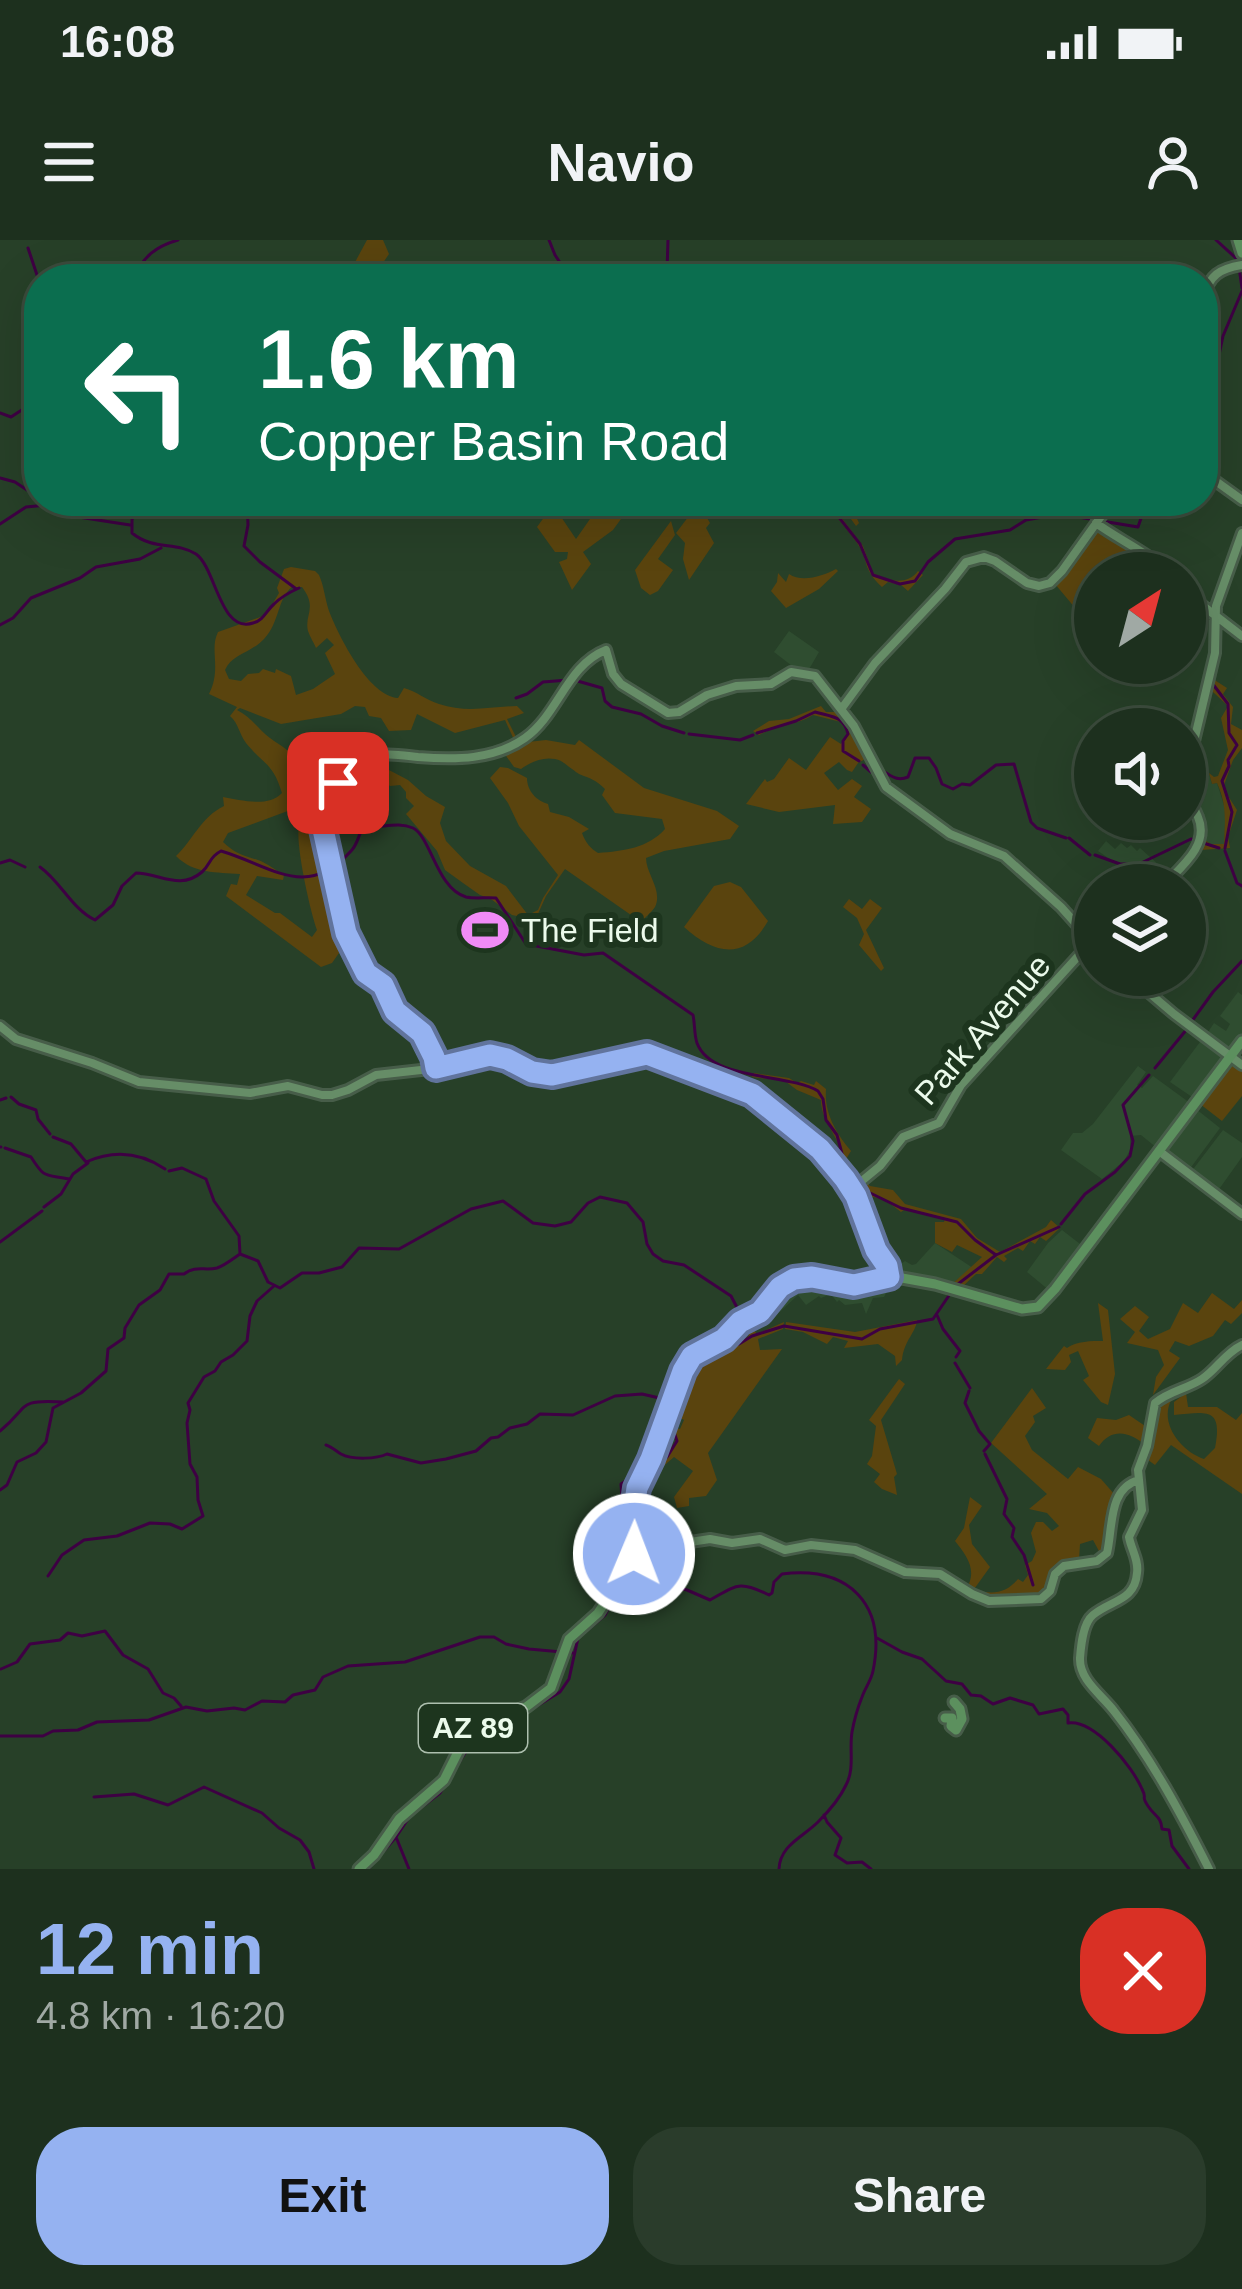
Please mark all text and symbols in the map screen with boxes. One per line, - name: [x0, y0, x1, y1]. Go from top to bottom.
- text: 16:08: [60, 16, 175, 67]
- icon: menu: [36, 129, 102, 195]
- icon: person: [1140, 129, 1206, 195]
- text: Navio: [547, 132, 695, 192]
- icon: left: [60, 312, 216, 468]
- text: 1.6 km: [258, 312, 520, 406]
- text: Copper Basin Road: [258, 411, 729, 471]
- north arrow: [1074, 552, 1206, 684]
- map controls: [1074, 552, 1206, 996]
- button: sound: [1074, 708, 1206, 840]
- pin: [287, 732, 389, 834]
- icon: arrive: [305, 750, 371, 816]
- button: layers: [1074, 864, 1206, 996]
- sports icon: The Field: [460, 905, 510, 955]
- place label: The Field: [521, 912, 659, 949]
- street label: Park Avenue: [907, 947, 1058, 1112]
- position arrow: [571, 1491, 697, 1617]
- road number: AZ 89: [419, 1704, 527, 1752]
- button: close: [1080, 1908, 1206, 2034]
- text: 12 min: [36, 1909, 264, 1989]
- text: 4.8 km · 16:20: [36, 1994, 285, 2037]
- button: Exit: [36, 2127, 609, 2265]
- button: Share: [633, 2127, 1206, 2265]

